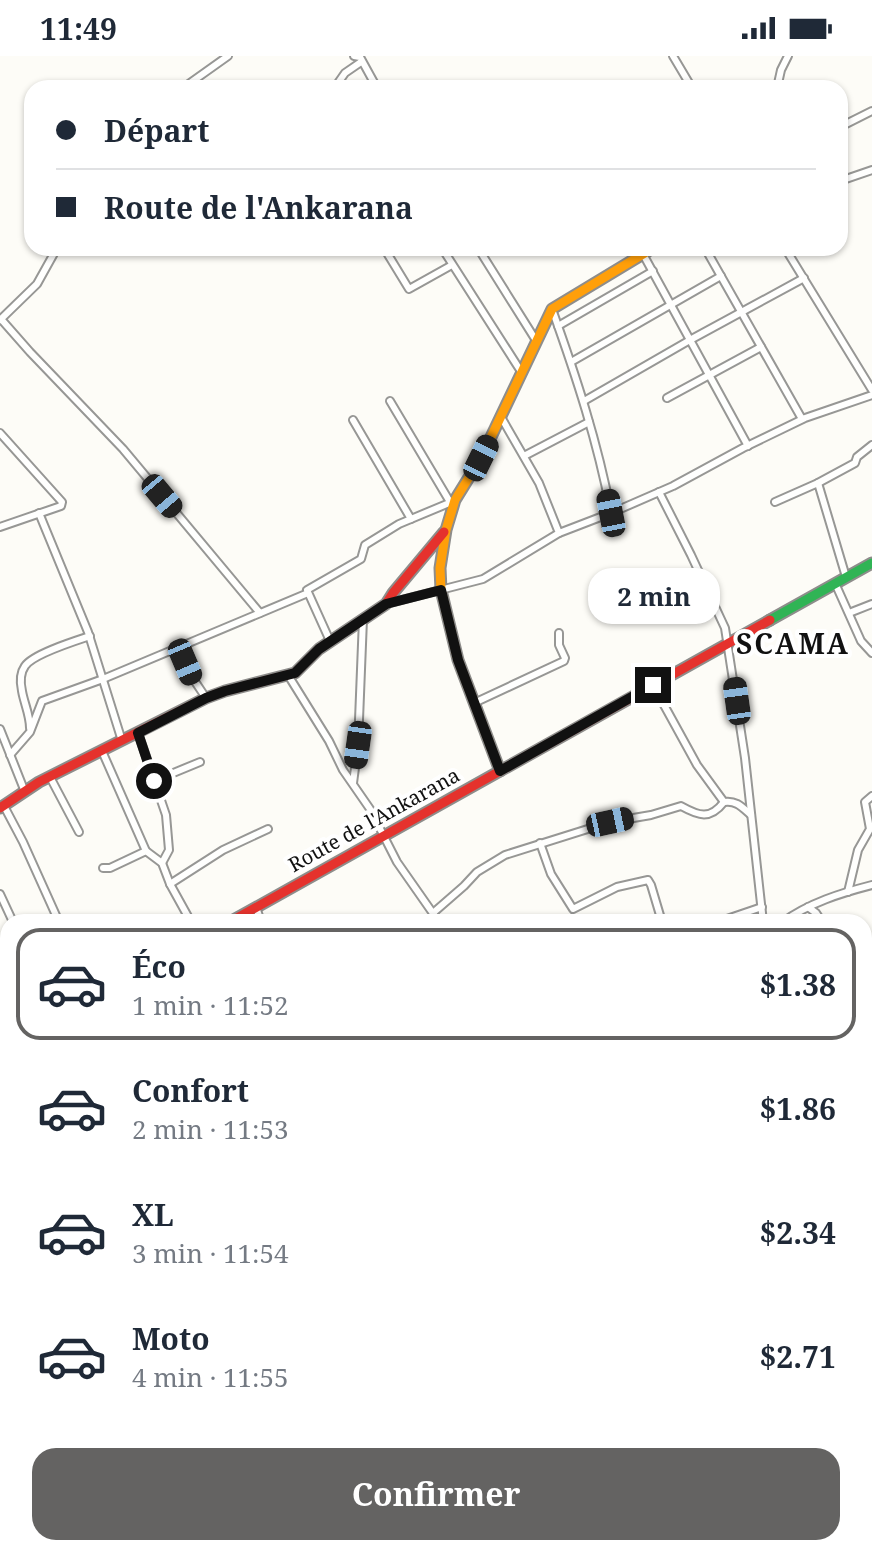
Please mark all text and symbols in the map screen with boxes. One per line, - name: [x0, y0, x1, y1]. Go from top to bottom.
- text: 11:49: [40, 8, 117, 49]
- text: Départ: [104, 110, 209, 151]
- text: Route de l'Ankarana: [104, 187, 413, 228]
- car: [460, 431, 502, 485]
- car: [137, 470, 187, 522]
- car: [595, 487, 627, 539]
- callout: 2 min: [587, 569, 719, 625]
- text: 2 min: [617, 578, 691, 614]
- district label: SCAMA: [736, 624, 850, 662]
- car: [165, 635, 205, 689]
- route end: [635, 667, 671, 703]
- car: [722, 676, 752, 726]
- car: [343, 720, 373, 770]
- street label: Route de l'Ankarana: [283, 761, 464, 878]
- route start: [136, 763, 172, 799]
- car: [584, 805, 636, 839]
- text: Éco: [132, 946, 186, 987]
- icon: car: [36, 948, 108, 1020]
- text: $1.38: [759, 964, 836, 1005]
- text: 1 min · 11:52: [132, 987, 289, 1023]
- text: Confort: [132, 1070, 249, 1111]
- icon: car: [36, 1072, 108, 1144]
- text: $1.86: [759, 1088, 836, 1129]
- text: 2 min · 11:53: [132, 1111, 289, 1147]
- text: XL: [132, 1194, 174, 1235]
- icon: car: [36, 1196, 108, 1268]
- text: $2.34: [759, 1212, 836, 1253]
- text: 3 min · 11:54: [132, 1235, 289, 1271]
- text: Moto: [132, 1318, 210, 1359]
- icon: car: [36, 1320, 108, 1392]
- text: $2.71: [759, 1336, 836, 1377]
- text: 4 min · 11:55: [132, 1359, 289, 1395]
- button: Confirmer: [32, 1448, 840, 1540]

